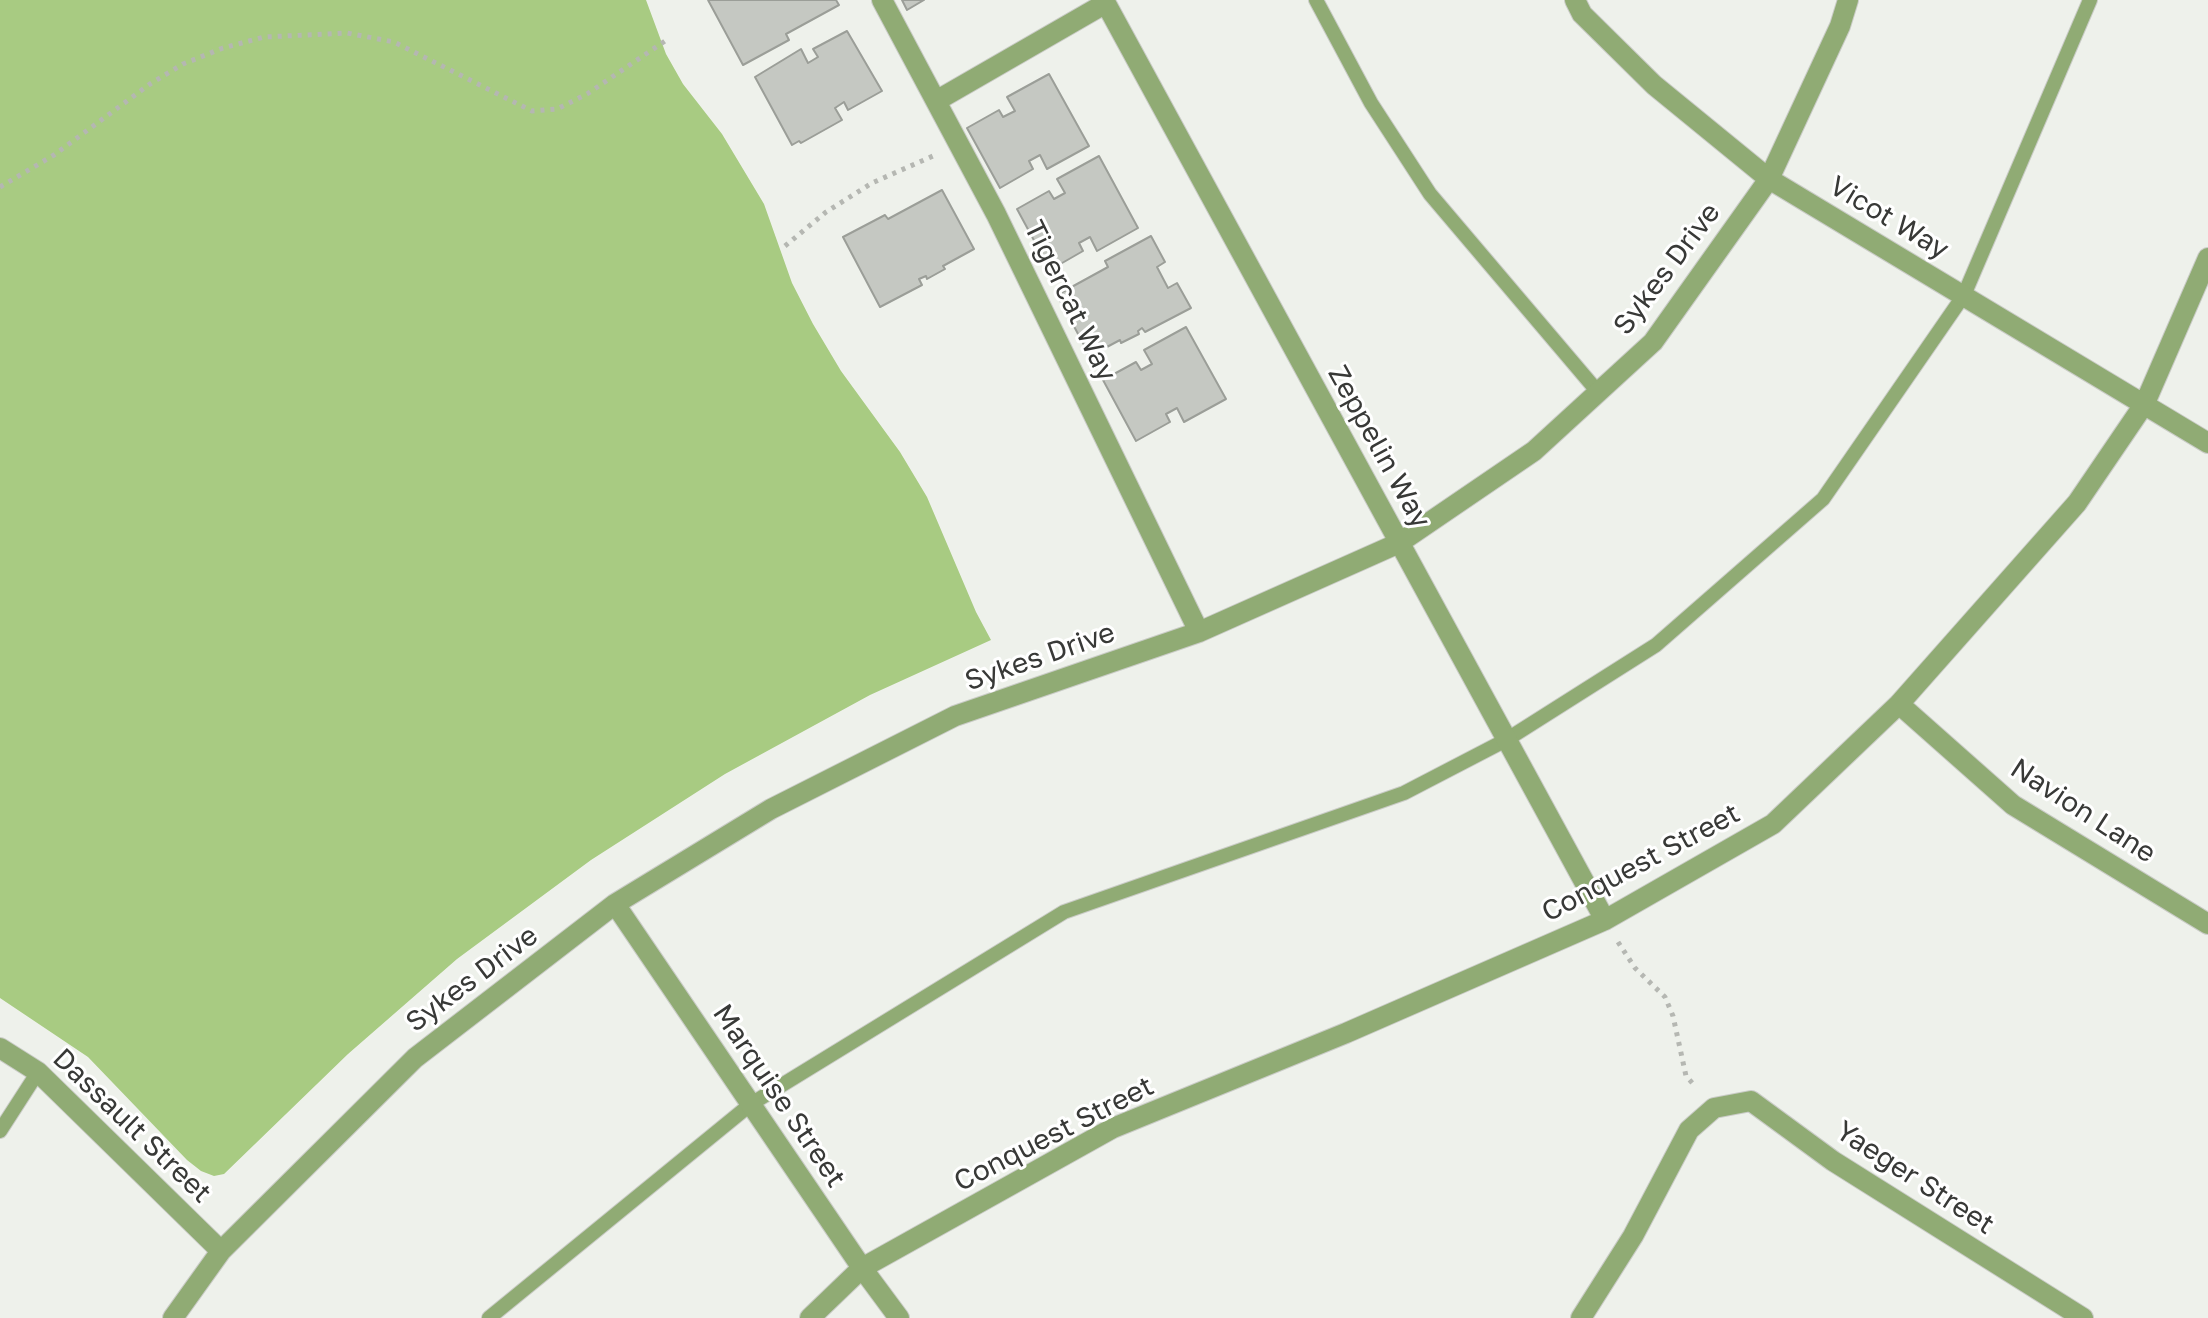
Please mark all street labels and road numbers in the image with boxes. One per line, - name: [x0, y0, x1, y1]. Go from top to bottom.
- street label: Vicot Way: [1823, 169, 1955, 267]
- street label: Sykes Drive: [1607, 197, 1727, 341]
- street label: Tigercat Way: [1017, 215, 1123, 387]
- street label: Zeppelin Way: [1321, 360, 1437, 534]
- street label: Sykes Drive: [961, 616, 1119, 698]
- street label: Navion Lane: [2004, 752, 2162, 870]
- street label: Conquest Street: [1536, 797, 1746, 929]
- street label: Sykes Drive: [400, 919, 544, 1039]
- street label: Marquise Street: [705, 998, 853, 1194]
- street label: Dassault Street: [46, 1042, 218, 1210]
- street label: Conquest Street: [949, 1069, 1159, 1199]
- street label: Yaeger Street: [1830, 1114, 2000, 1242]

